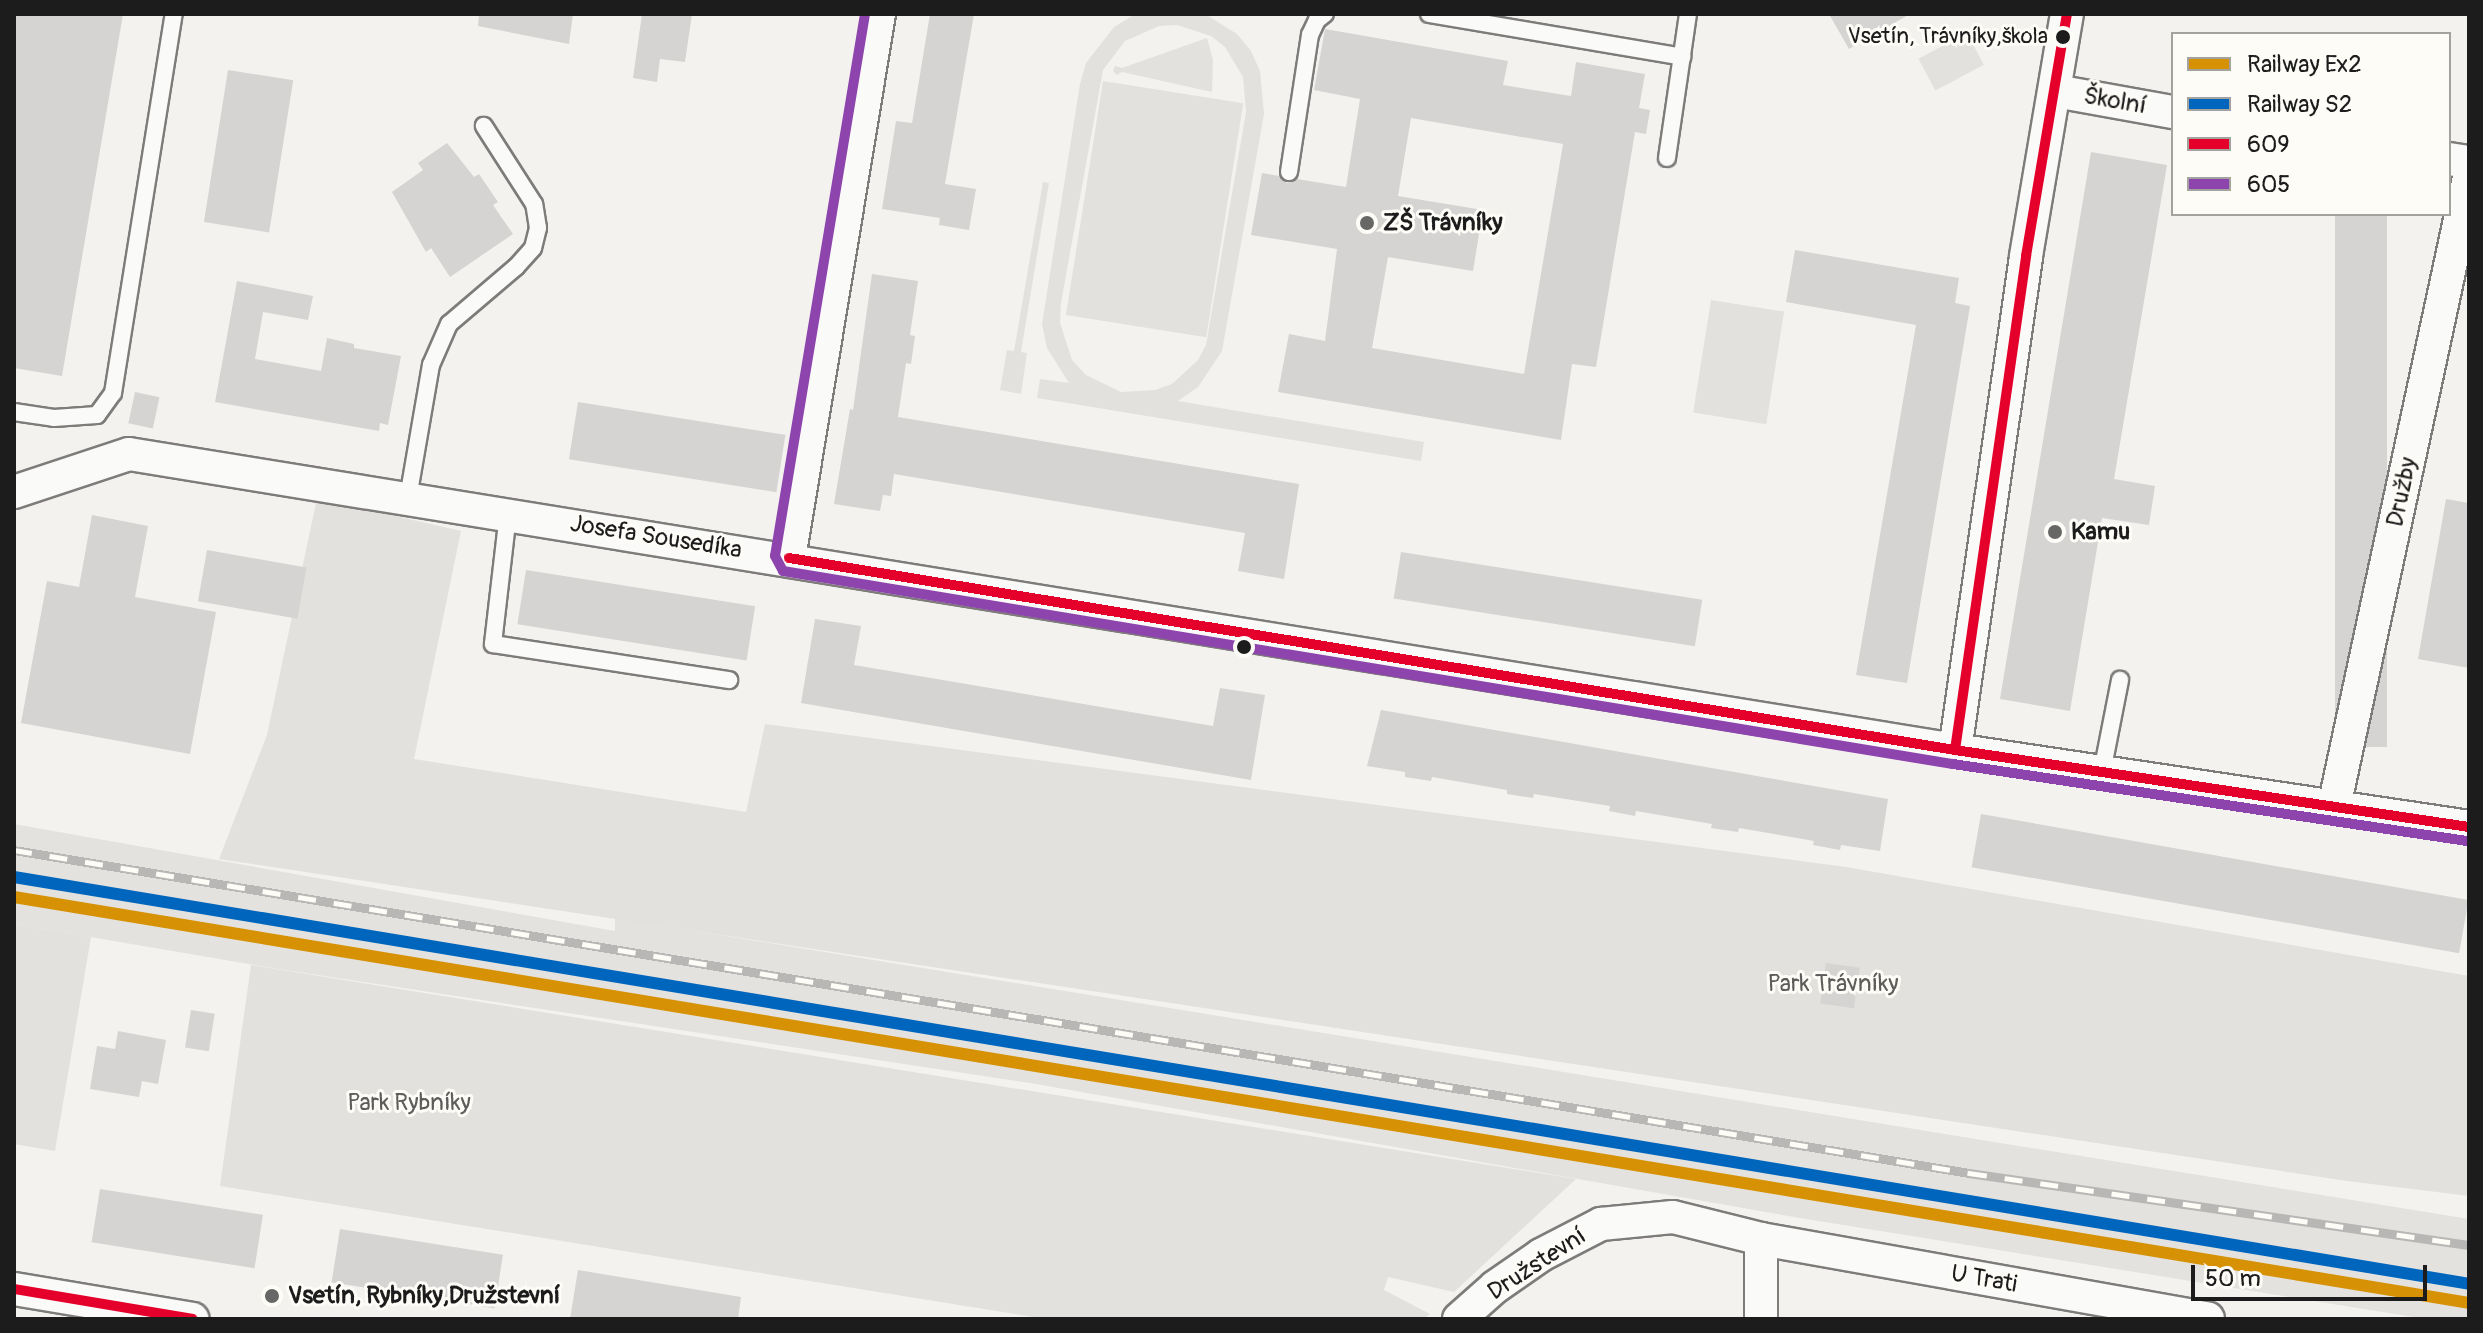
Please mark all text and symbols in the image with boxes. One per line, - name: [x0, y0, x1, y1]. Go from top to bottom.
- place label: Vsetín, Trávníky,škola: [1848, 24, 2048, 50]
- marker: Vsetín, Trávníky,škola: [2055, 29, 2071, 45]
- legend: [2171, 32, 2451, 216]
- text: Railway Ex2: [2247, 50, 2362, 79]
- street label: Školní: [2081, 81, 2149, 121]
- text: Railway S2: [2247, 90, 2352, 119]
- text: 609: [2247, 130, 2290, 159]
- text: 605: [2247, 170, 2290, 199]
- place label: ZŠ Trávníky: [1383, 209, 1502, 237]
- marker: ZŠ Trávníky: [1358, 214, 1376, 232]
- street label: Družby: [2381, 455, 2423, 529]
- street label: Josefa Sousedíka: [568, 509, 744, 565]
- place label: Kamu: [2071, 518, 2130, 546]
- marker: Kamu: [2046, 523, 2064, 541]
- unlabelled marker: [1236, 639, 1252, 655]
- park label: Park Trávníky: [1768, 970, 1898, 998]
- park label: Park Rybníky: [347, 1089, 471, 1117]
- street label: Družstevní: [1482, 1222, 1592, 1306]
- scale bar: [2195, 1249, 2431, 1299]
- street label: U Trati: [1949, 1259, 2019, 1299]
- text: 50 m: [2205, 1264, 2261, 1293]
- place label: Vsetín, Rybníky,Družstevní: [288, 1282, 560, 1310]
- marker: Vsetín, Rybníky,Družstevní: [263, 1287, 281, 1305]

